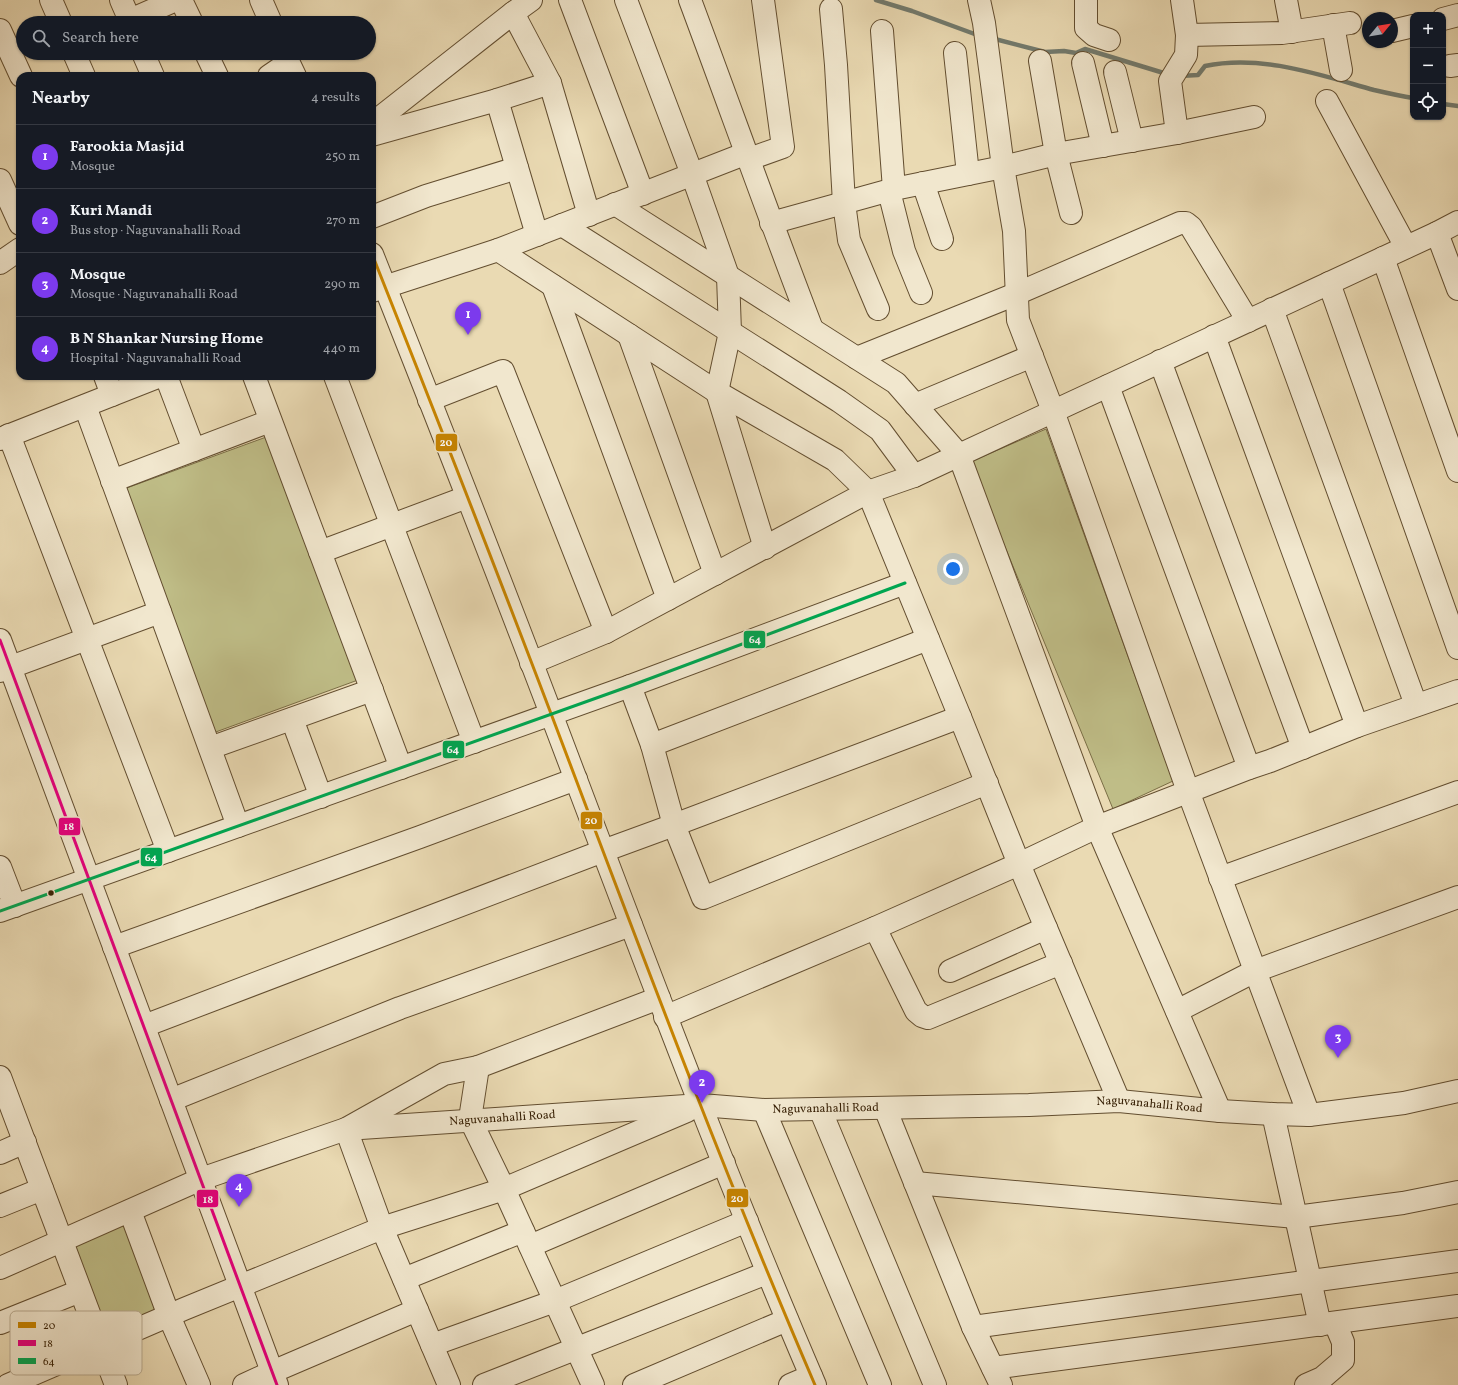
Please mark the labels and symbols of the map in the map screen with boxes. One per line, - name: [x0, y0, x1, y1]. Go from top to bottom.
- north arrow: [1362, 12, 1398, 48]
- pin: 1: [455, 302, 481, 335]
- line badge: 20: [435, 433, 458, 452]
- text: 20: [440, 436, 452, 451]
- your location: [943, 559, 963, 579]
- line badge: 64: [743, 630, 766, 649]
- text: 64: [749, 633, 762, 648]
- line badge: 64: [442, 740, 465, 759]
- text: 64: [447, 743, 460, 758]
- line badge: 20: [580, 811, 603, 830]
- text: 20: [585, 814, 597, 829]
- line badge: 18: [58, 817, 81, 836]
- text: 18: [64, 820, 74, 835]
- line badge: 64: [140, 847, 163, 867]
- text: 64: [145, 851, 158, 866]
- unlabelled marker: [46, 888, 56, 898]
- pin: 3: [1325, 1025, 1351, 1058]
- pin: 2: [689, 1070, 715, 1103]
- street label: Naguvanahalli Road: [1096, 1093, 1203, 1117]
- street label: Naguvanahalli Road: [772, 1100, 879, 1118]
- street label: Naguvanahalli Road: [449, 1107, 556, 1130]
- pin: 4: [226, 1174, 252, 1207]
- line badge: 20: [726, 1188, 749, 1208]
- line badge: 18: [196, 1189, 219, 1208]
- text: 20: [731, 1192, 743, 1207]
- text: 18: [203, 1193, 213, 1208]
- legend: [10, 1311, 142, 1375]
- text: 20: [43, 1319, 56, 1334]
- text: 18: [43, 1337, 53, 1352]
- text: 64: [43, 1355, 55, 1370]

